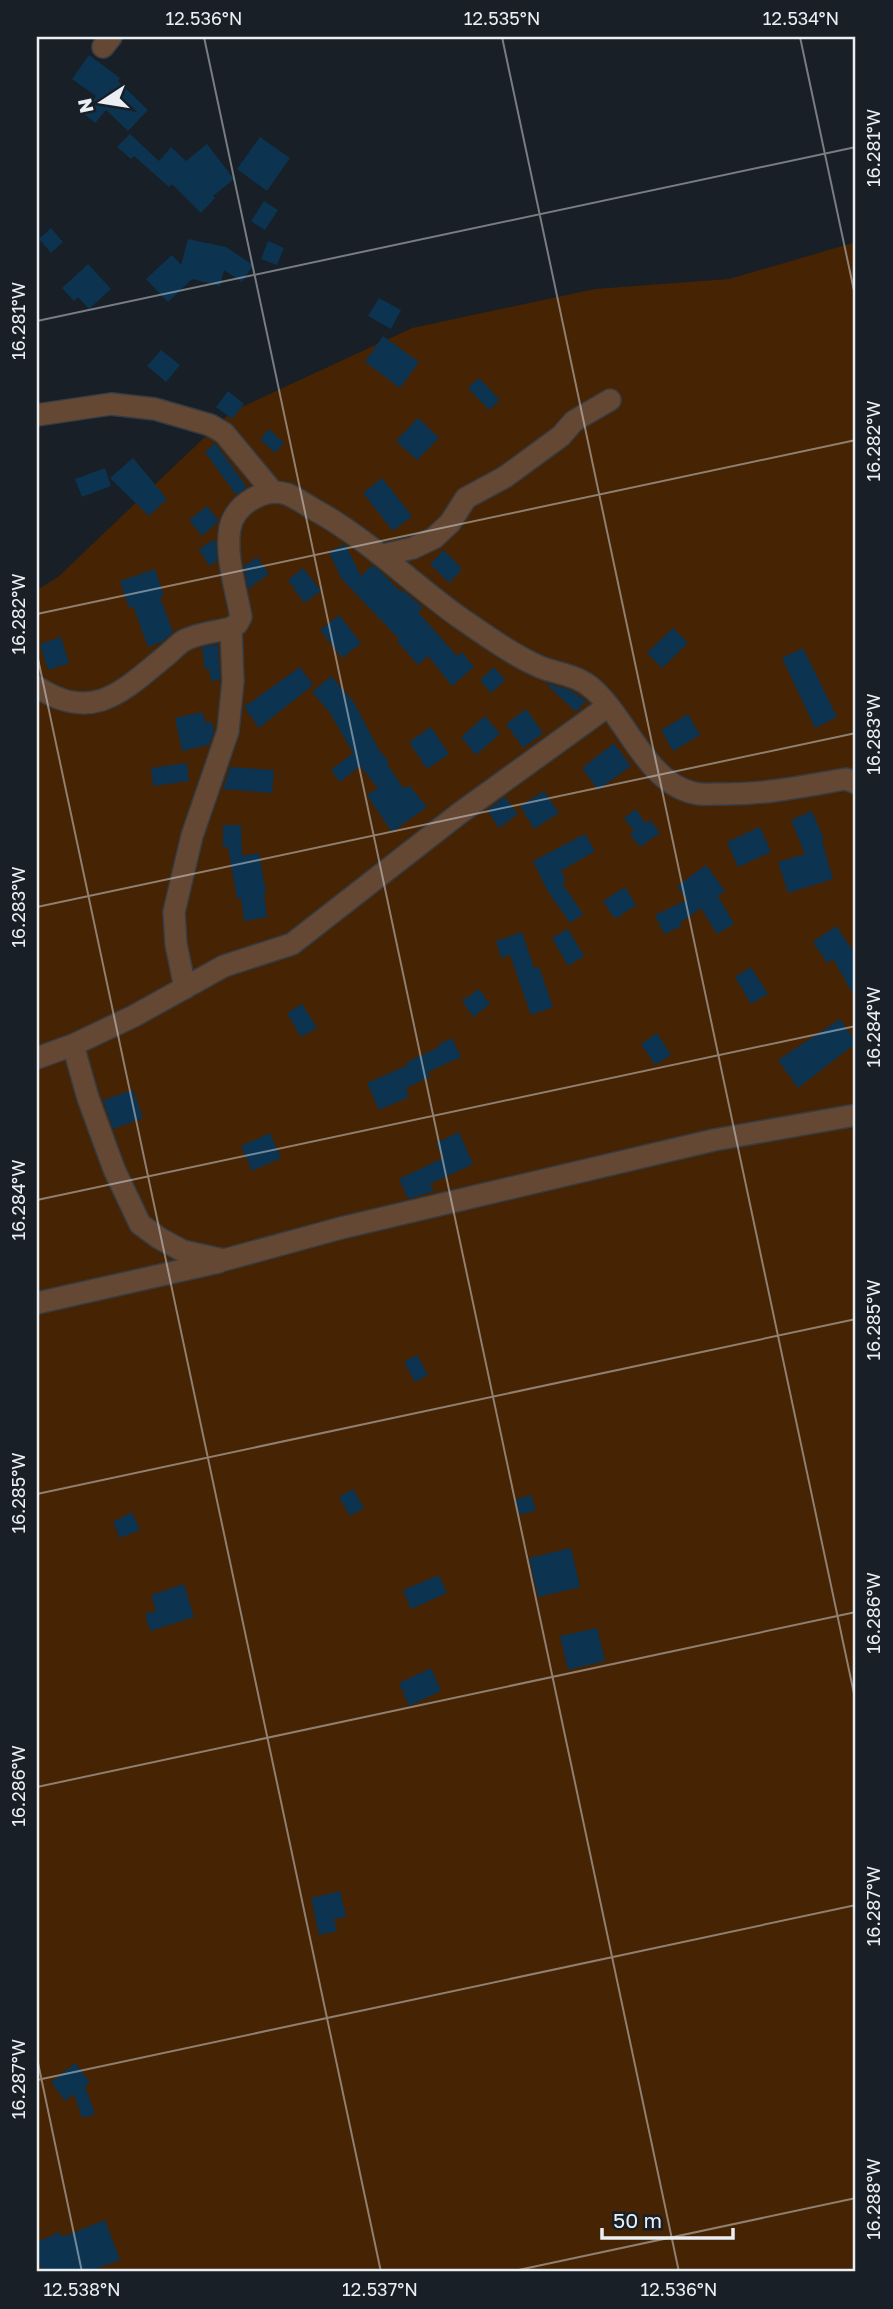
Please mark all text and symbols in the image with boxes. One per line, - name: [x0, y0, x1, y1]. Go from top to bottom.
- text: 12.536°N: [165, 7, 243, 29]
- text: 12.535°N: [464, 7, 540, 29]
- text: 12.534°N: [763, 7, 839, 29]
- north arrow: [66, 66, 136, 136]
- text: N: [72, 96, 98, 115]
- text: 16.281°W: [862, 109, 884, 187]
- text: 16.281°W: [7, 282, 29, 360]
- text: 16.282°W: [862, 400, 884, 482]
- text: 16.282°W: [7, 573, 29, 655]
- text: 16.283°W: [862, 693, 884, 775]
- text: 16.283°W: [7, 866, 29, 948]
- text: 16.284°W: [862, 987, 884, 1067]
- text: 16.284°W: [7, 1160, 29, 1240]
- text: 16.285°W: [862, 1279, 884, 1361]
- text: 16.285°W: [7, 1452, 29, 1534]
- text: 16.286°W: [862, 1572, 884, 1654]
- text: 16.286°W: [7, 1745, 29, 1827]
- text: 16.287°W: [862, 1866, 884, 1946]
- text: 16.287°W: [7, 2039, 29, 2119]
- text: 16.288°W: [862, 2158, 884, 2240]
- scale bar: [602, 2197, 734, 2241]
- text: 50 m: [613, 2207, 662, 2233]
- text: 12.538°N: [43, 2278, 121, 2300]
- text: 12.537°N: [342, 2278, 418, 2300]
- text: 12.536°N: [640, 2278, 718, 2300]

